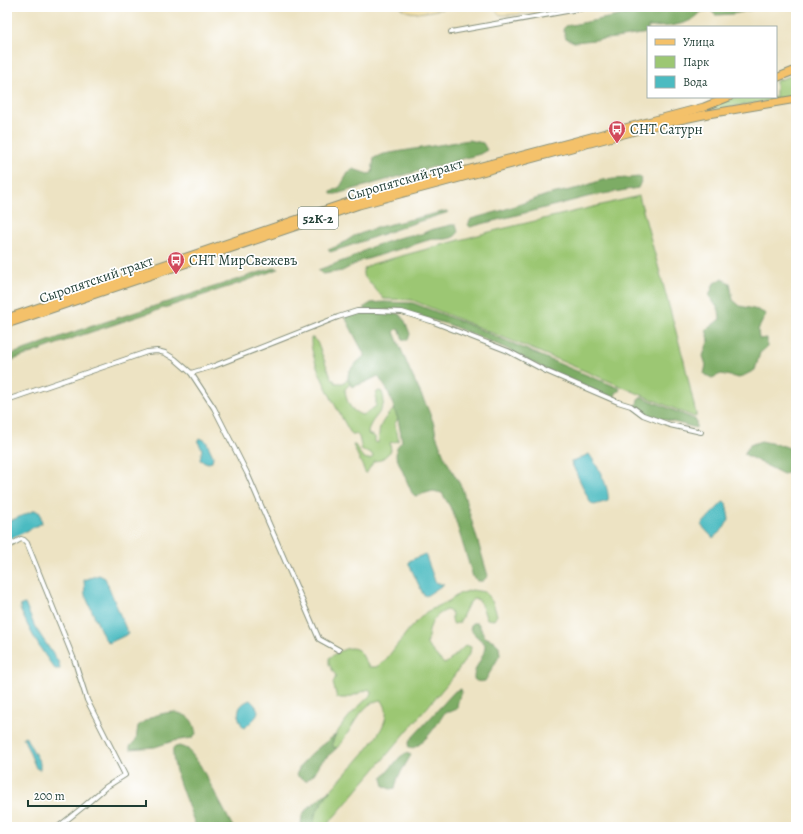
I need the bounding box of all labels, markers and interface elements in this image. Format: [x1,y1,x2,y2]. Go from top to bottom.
legend [647,26,777,98]
text: Улица [683,34,715,50]
text: Парк [683,54,709,70]
text: Вода [683,74,708,90]
bus stop icon: СНТ Сатурн [607,119,627,144]
place label: СНТ Сатурн [630,120,703,139]
street label: Сыропятский тракт [345,154,465,205]
road number: 52К-2 [298,207,338,229]
bus stop icon: СНТ МирСвежевъ [166,250,186,275]
street label: Сыропятский тракт [37,251,156,308]
place label: СНТ МирСвежевъ [189,251,297,270]
scale bar [28,782,146,808]
text: 200 m [34,788,65,804]

